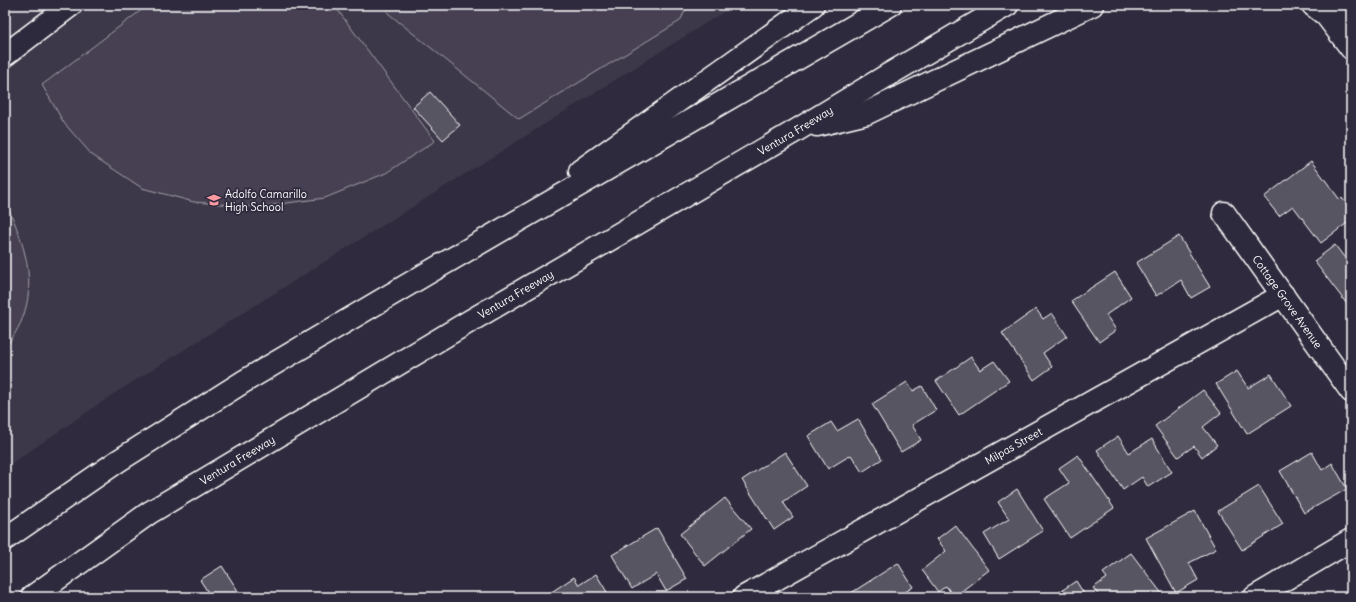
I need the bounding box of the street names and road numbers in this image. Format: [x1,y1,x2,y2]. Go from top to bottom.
street label: Ventura Freeway [755,103,836,158]
street label: Cottage Grove Avenue [1249,252,1325,351]
street label: Ventura Freeway [475,267,556,322]
street label: Milpas Street [982,424,1045,468]
street label: Ventura Freeway [197,432,277,488]

